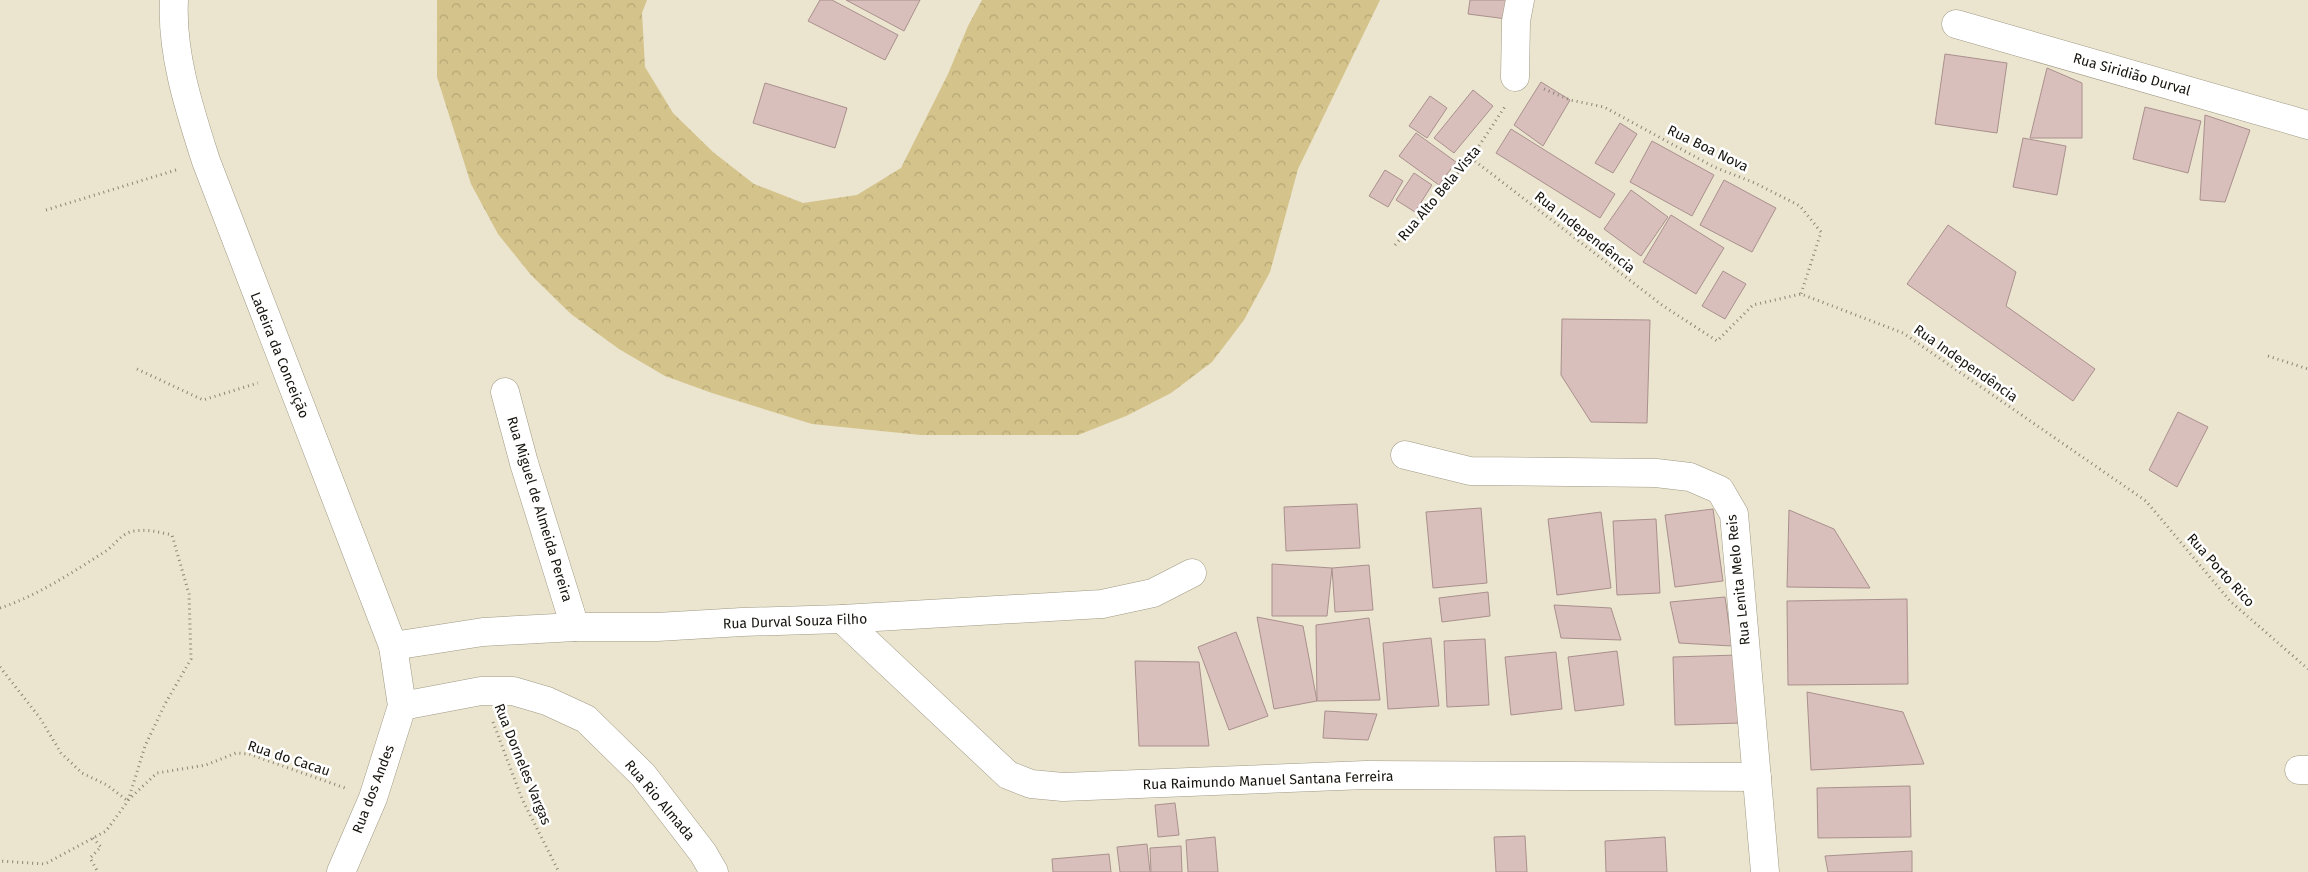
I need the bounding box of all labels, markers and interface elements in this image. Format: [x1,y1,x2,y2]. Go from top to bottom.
street label: Rua Siridião Durval [2071,50,2193,99]
street label: Rua Boa Nova [1665,122,1751,175]
street label: Rua Alto Bela Vista [1395,142,1484,244]
street label: Rua Independência [1531,188,1638,277]
street label: Ladeira da Conceição [246,290,313,421]
street label: Rua Independência [1910,321,2021,406]
street label: Rua Miguel de Almeida Pereira [503,414,576,604]
street label: Rua Lenita Melo Reis [1723,513,1754,646]
street label: Rua Porto Rico [2183,530,2258,611]
street label: Rua Durval Souza Filho [723,610,868,633]
street label: Rua Dorneles Vargas [490,701,555,828]
street label: Rua do Cacau [245,737,332,780]
street label: Rua dos Andes [349,742,398,836]
street label: Rua Rio Almada [621,757,698,844]
street label: Rua Raimundo Manuel Santana Ferreira [1142,768,1394,793]

